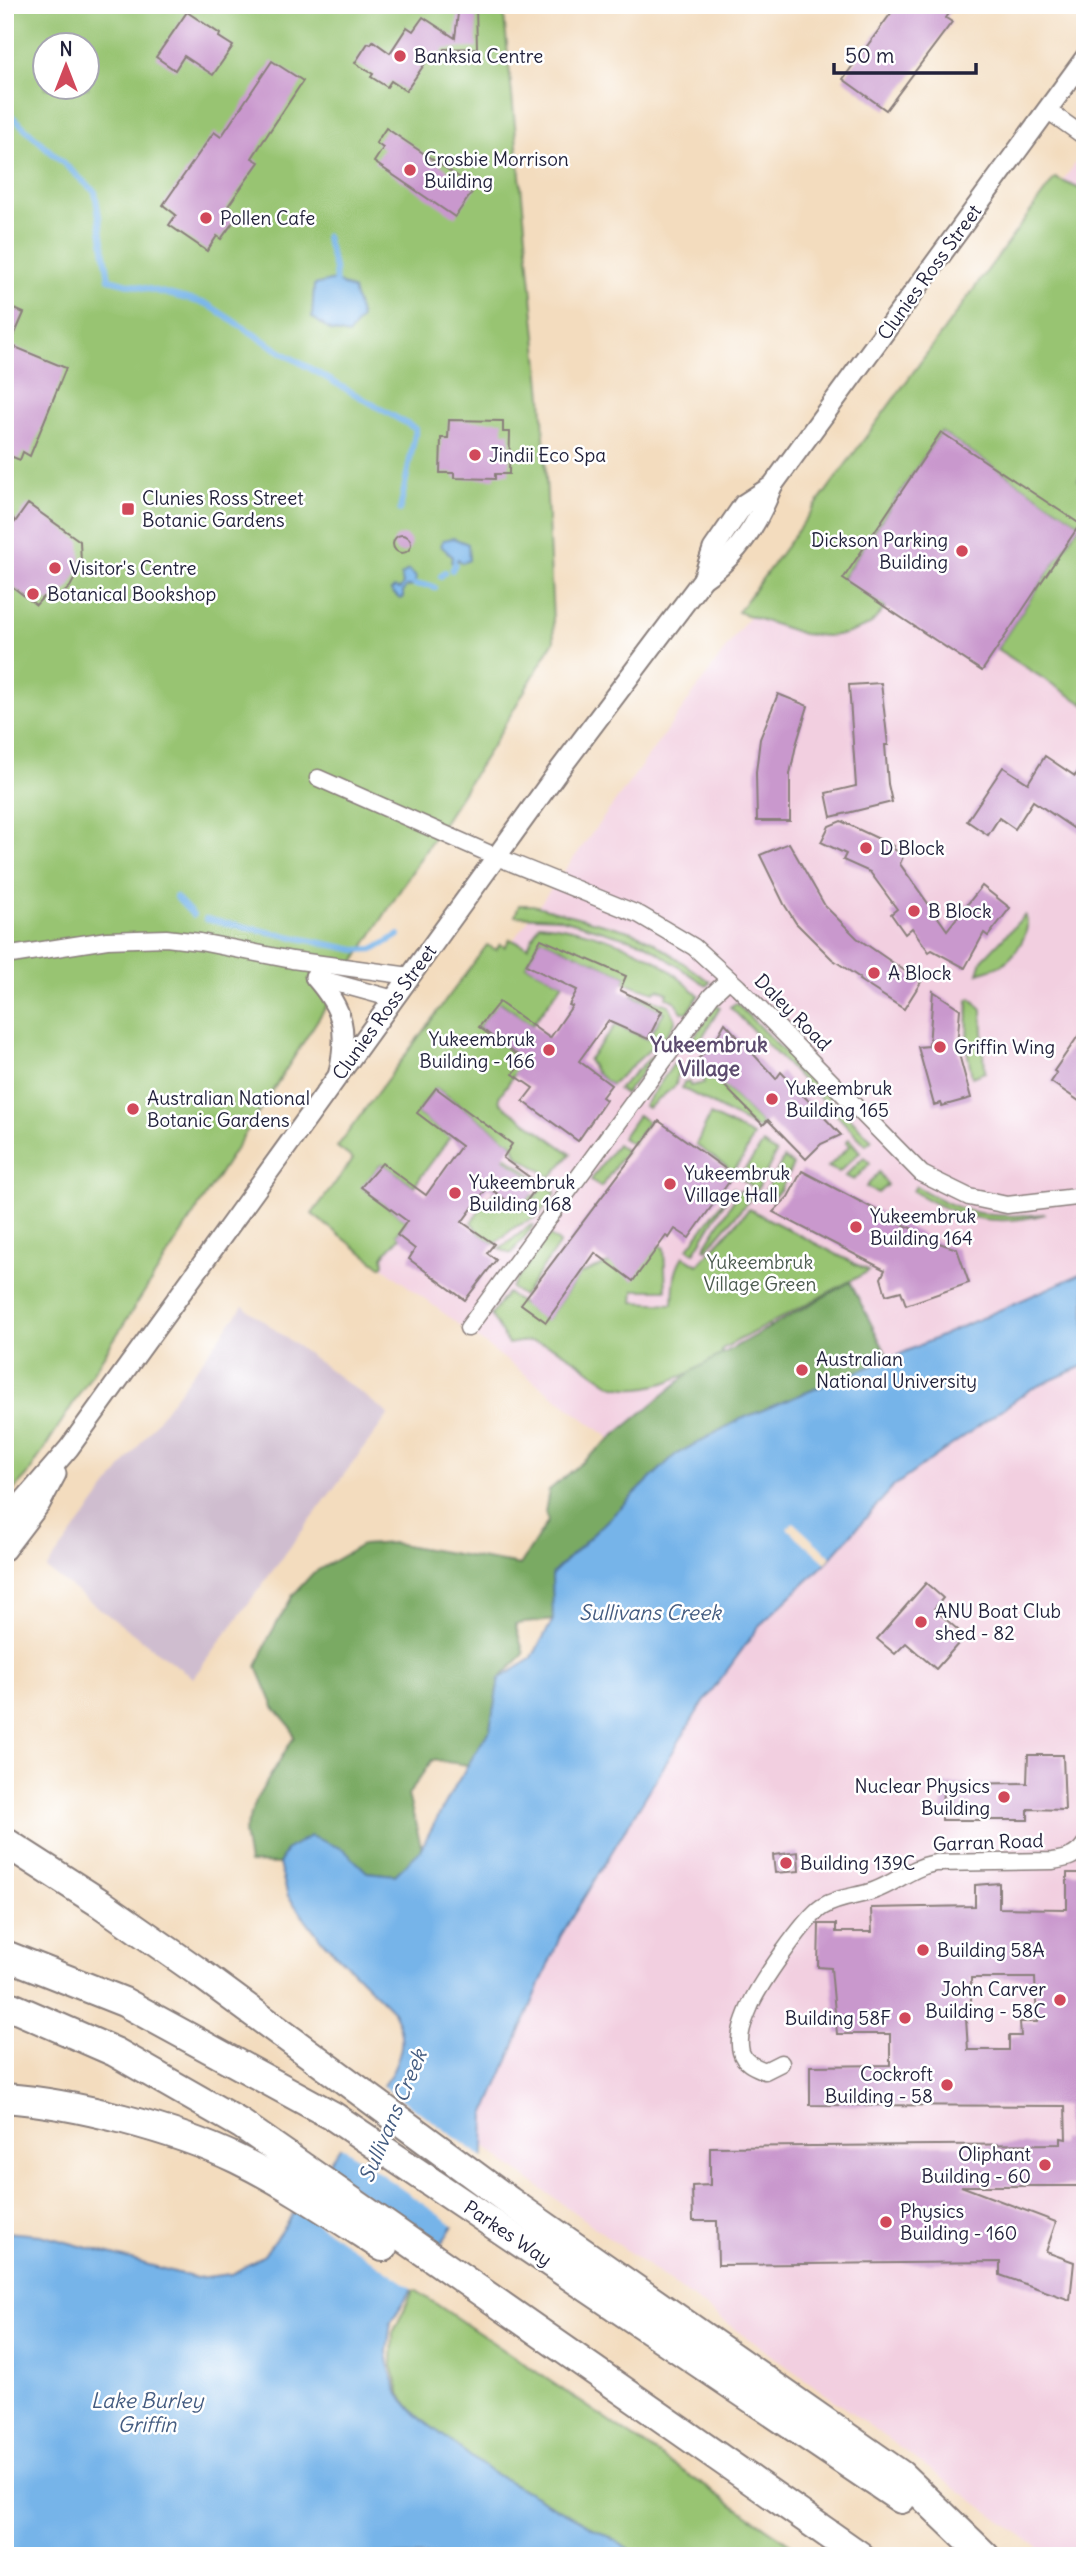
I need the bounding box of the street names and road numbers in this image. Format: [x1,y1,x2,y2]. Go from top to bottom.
street label: Clunies Ross Street [872,200,986,344]
street label: Clunies Ross Street [327,940,441,1084]
street label: Daley Road [750,969,836,1055]
street label: Garran Road [932,1828,1044,1856]
street label: Parkes Way [460,2195,556,2271]

